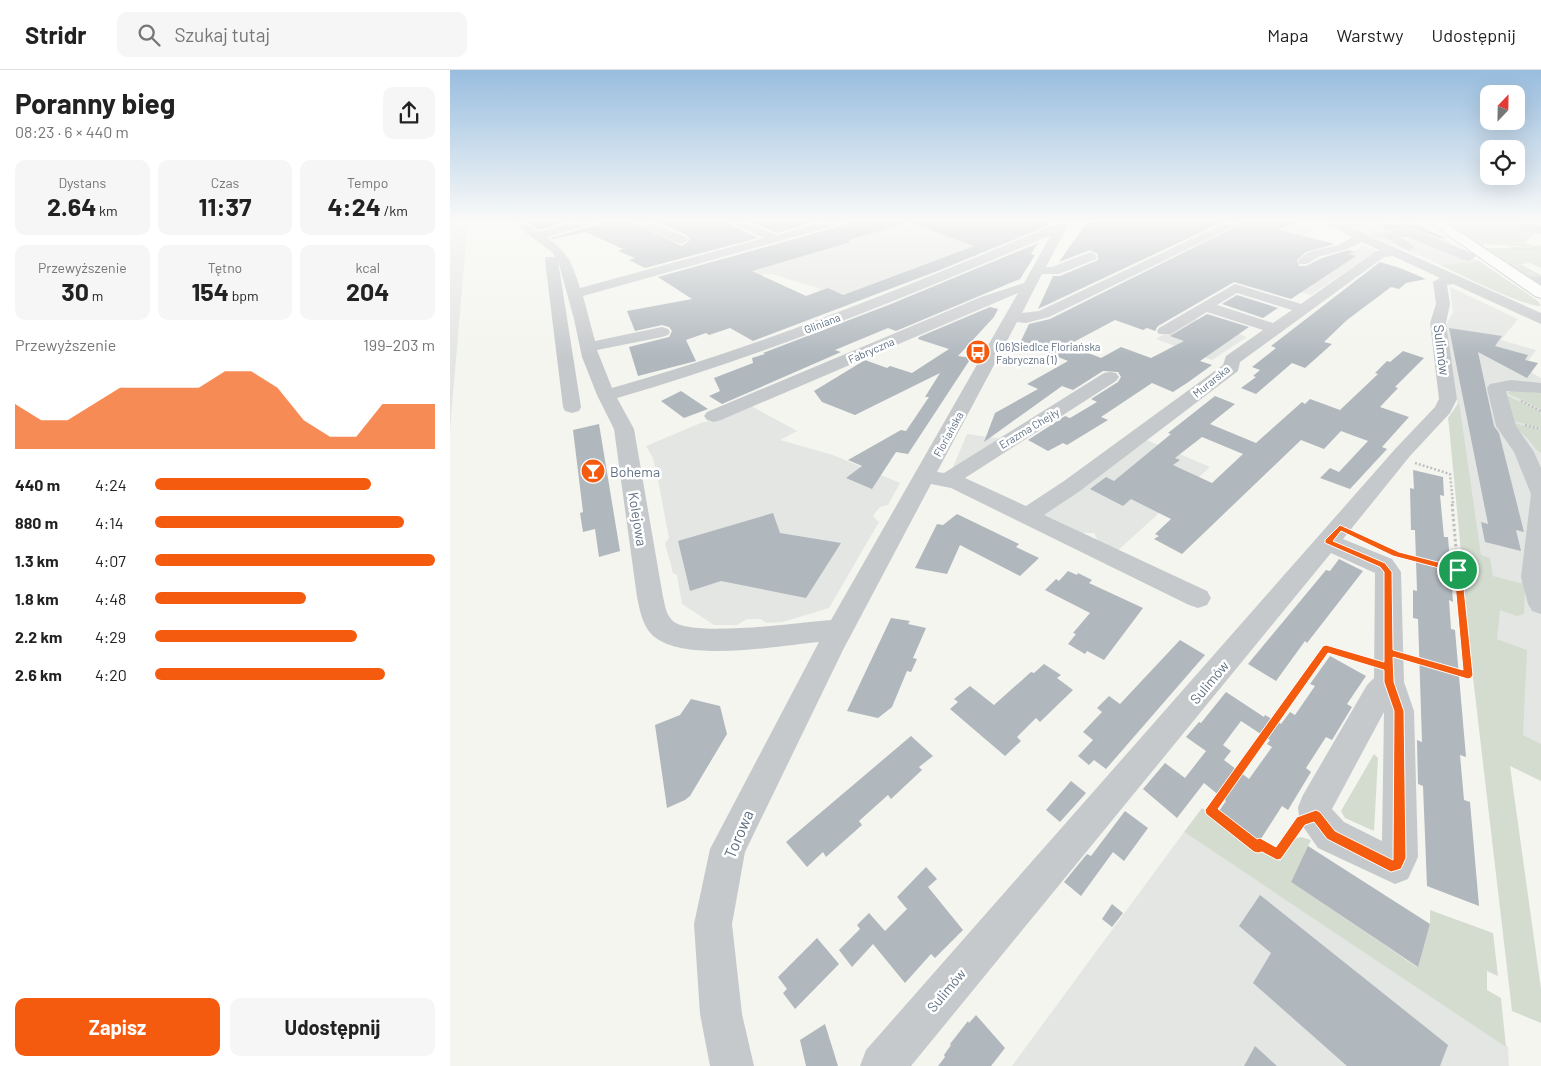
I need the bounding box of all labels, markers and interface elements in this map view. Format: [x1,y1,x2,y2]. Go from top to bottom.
search box [117,12,467,57]
text: Stridr [25,20,87,49]
icon: search [135,21,163,49]
text: Szukaj tutaj [175,23,270,46]
text: Mapa [1267,24,1308,46]
text: Warstwy [1336,24,1404,46]
text: Udostępnij [1432,24,1516,46]
north arrow [1480,85,1525,130]
map controls [1480,85,1525,185]
text: Poranny bieg [15,86,175,120]
button: share [383,87,435,139]
text: 08:23 · 6 × 440 m [15,122,129,141]
button: locate [1480,140,1525,185]
text: Dystans [58,174,106,191]
text: Czas [211,174,239,191]
text: Tempo [347,174,388,191]
text: 2.64 [47,191,96,221]
text: 11:37 [199,191,251,221]
text: 4:24 [327,191,381,221]
text: km [96,202,118,219]
text: /km [381,202,408,219]
text: Przewyższenie [38,259,127,276]
text: Tętno [208,259,242,276]
text: kcal [355,259,380,276]
text: 30 [61,276,89,306]
text: 154 [191,276,229,306]
text: 204 [346,276,389,306]
text: m [89,287,103,304]
text: bpm [229,287,259,304]
street label: Gliniana [802,310,842,336]
street label: Sulimów [1430,324,1454,376]
street label: Fabryczna [846,334,896,366]
text: Przewyższenie [15,335,116,354]
text: 199–203 m [363,335,435,354]
bus stop icon: (06)Siedlce Floriańska Fabryczna (1) [965,339,991,365]
place label: (06)Siedlce Floriańska Fabryczna (1) [995,340,1100,366]
street label: Murarska [1190,362,1232,400]
street label: Erazma Chejły [997,405,1061,451]
street label: Floriańska [930,409,966,459]
bar icon: Bohema [580,458,606,484]
place label: Bohema [610,463,660,480]
text: 440 m [15,475,60,494]
text: 4:24 [95,475,127,494]
street label: Kolejowa [625,491,651,547]
text: 880 m [15,513,58,532]
text: 4:14 [95,513,124,532]
pin [1437,549,1479,591]
text: 1.3 km [15,551,59,570]
text: 4:07 [95,551,126,570]
icon: arrive [1444,556,1472,584]
text: 1.8 km [15,589,59,608]
text: 4:48 [95,589,126,608]
text: 2.2 km [15,627,62,646]
text: 4:29 [95,627,126,646]
street label: Sulimów [1186,657,1232,707]
text: 2.6 km [15,665,62,684]
text: 4:20 [95,665,127,684]
street label: Torowa [719,807,757,861]
street label: Sulimów [923,965,969,1015]
button: Zapisz [15,998,220,1056]
button: Udostępnij [230,998,435,1056]

